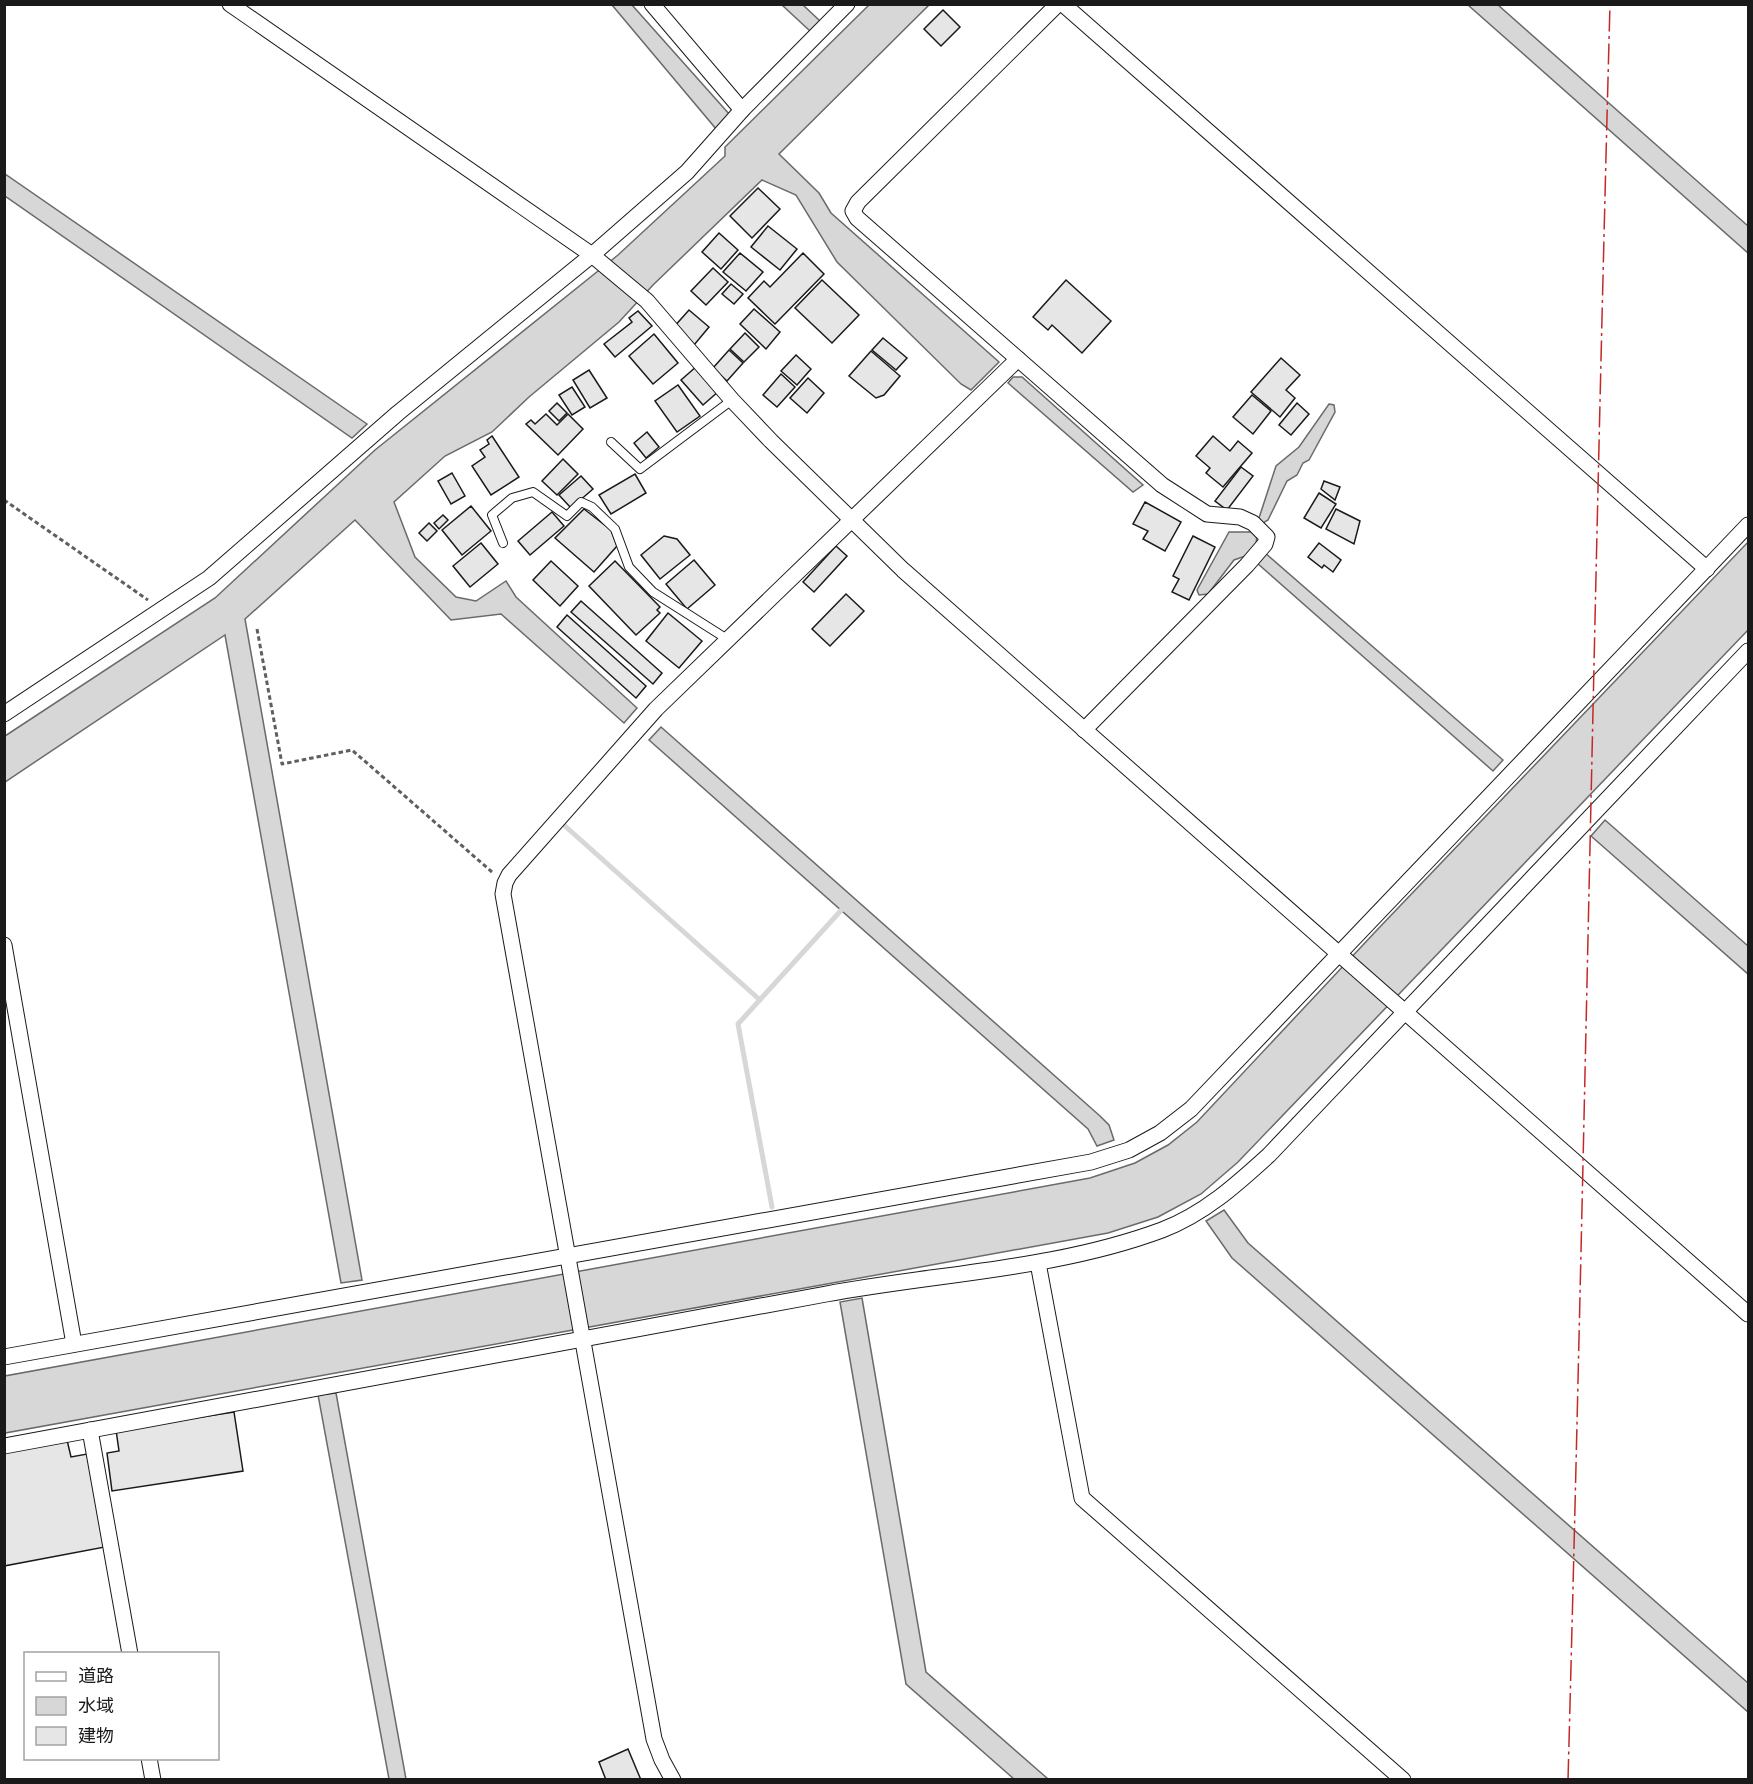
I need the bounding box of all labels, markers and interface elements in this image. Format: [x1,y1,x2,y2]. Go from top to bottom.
legend [24,1652,219,1760]
text: 道路 [78,1664,114,1688]
text: 水域 [78,1694,114,1718]
text: 建物 [78,1724,114,1748]

